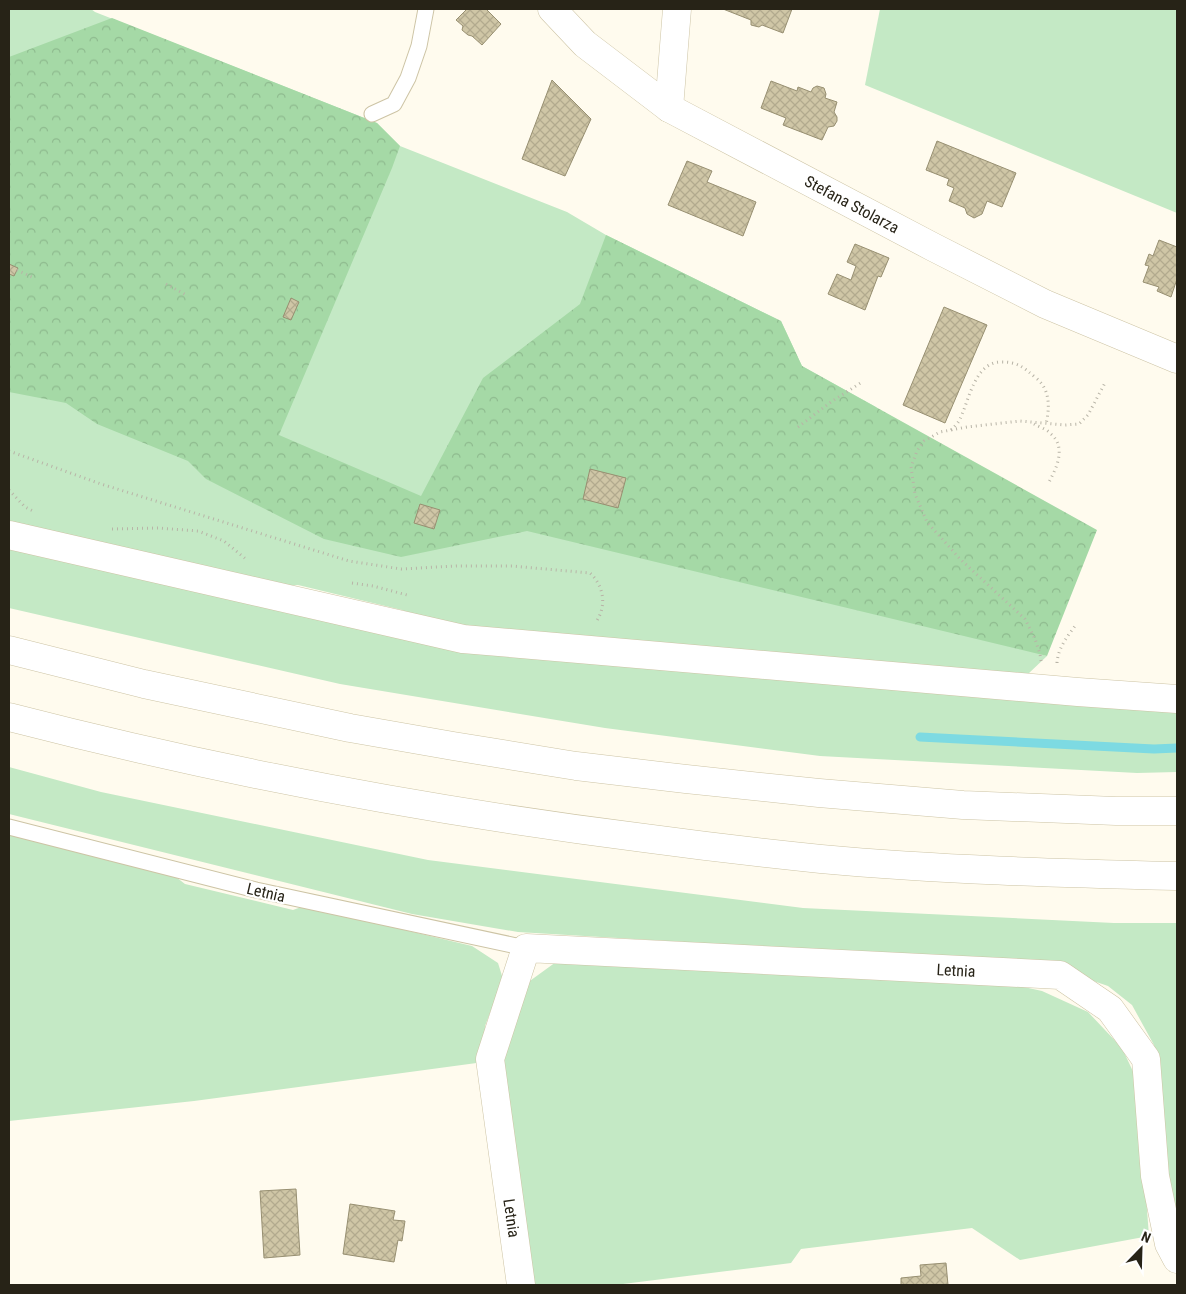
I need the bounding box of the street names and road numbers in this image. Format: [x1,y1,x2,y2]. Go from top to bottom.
street label: Stefana Stolarza [801,172,902,237]
street label: Letnia [245,879,287,906]
street label: Letnia [936,960,976,981]
street label: Letnia [499,1197,524,1239]

